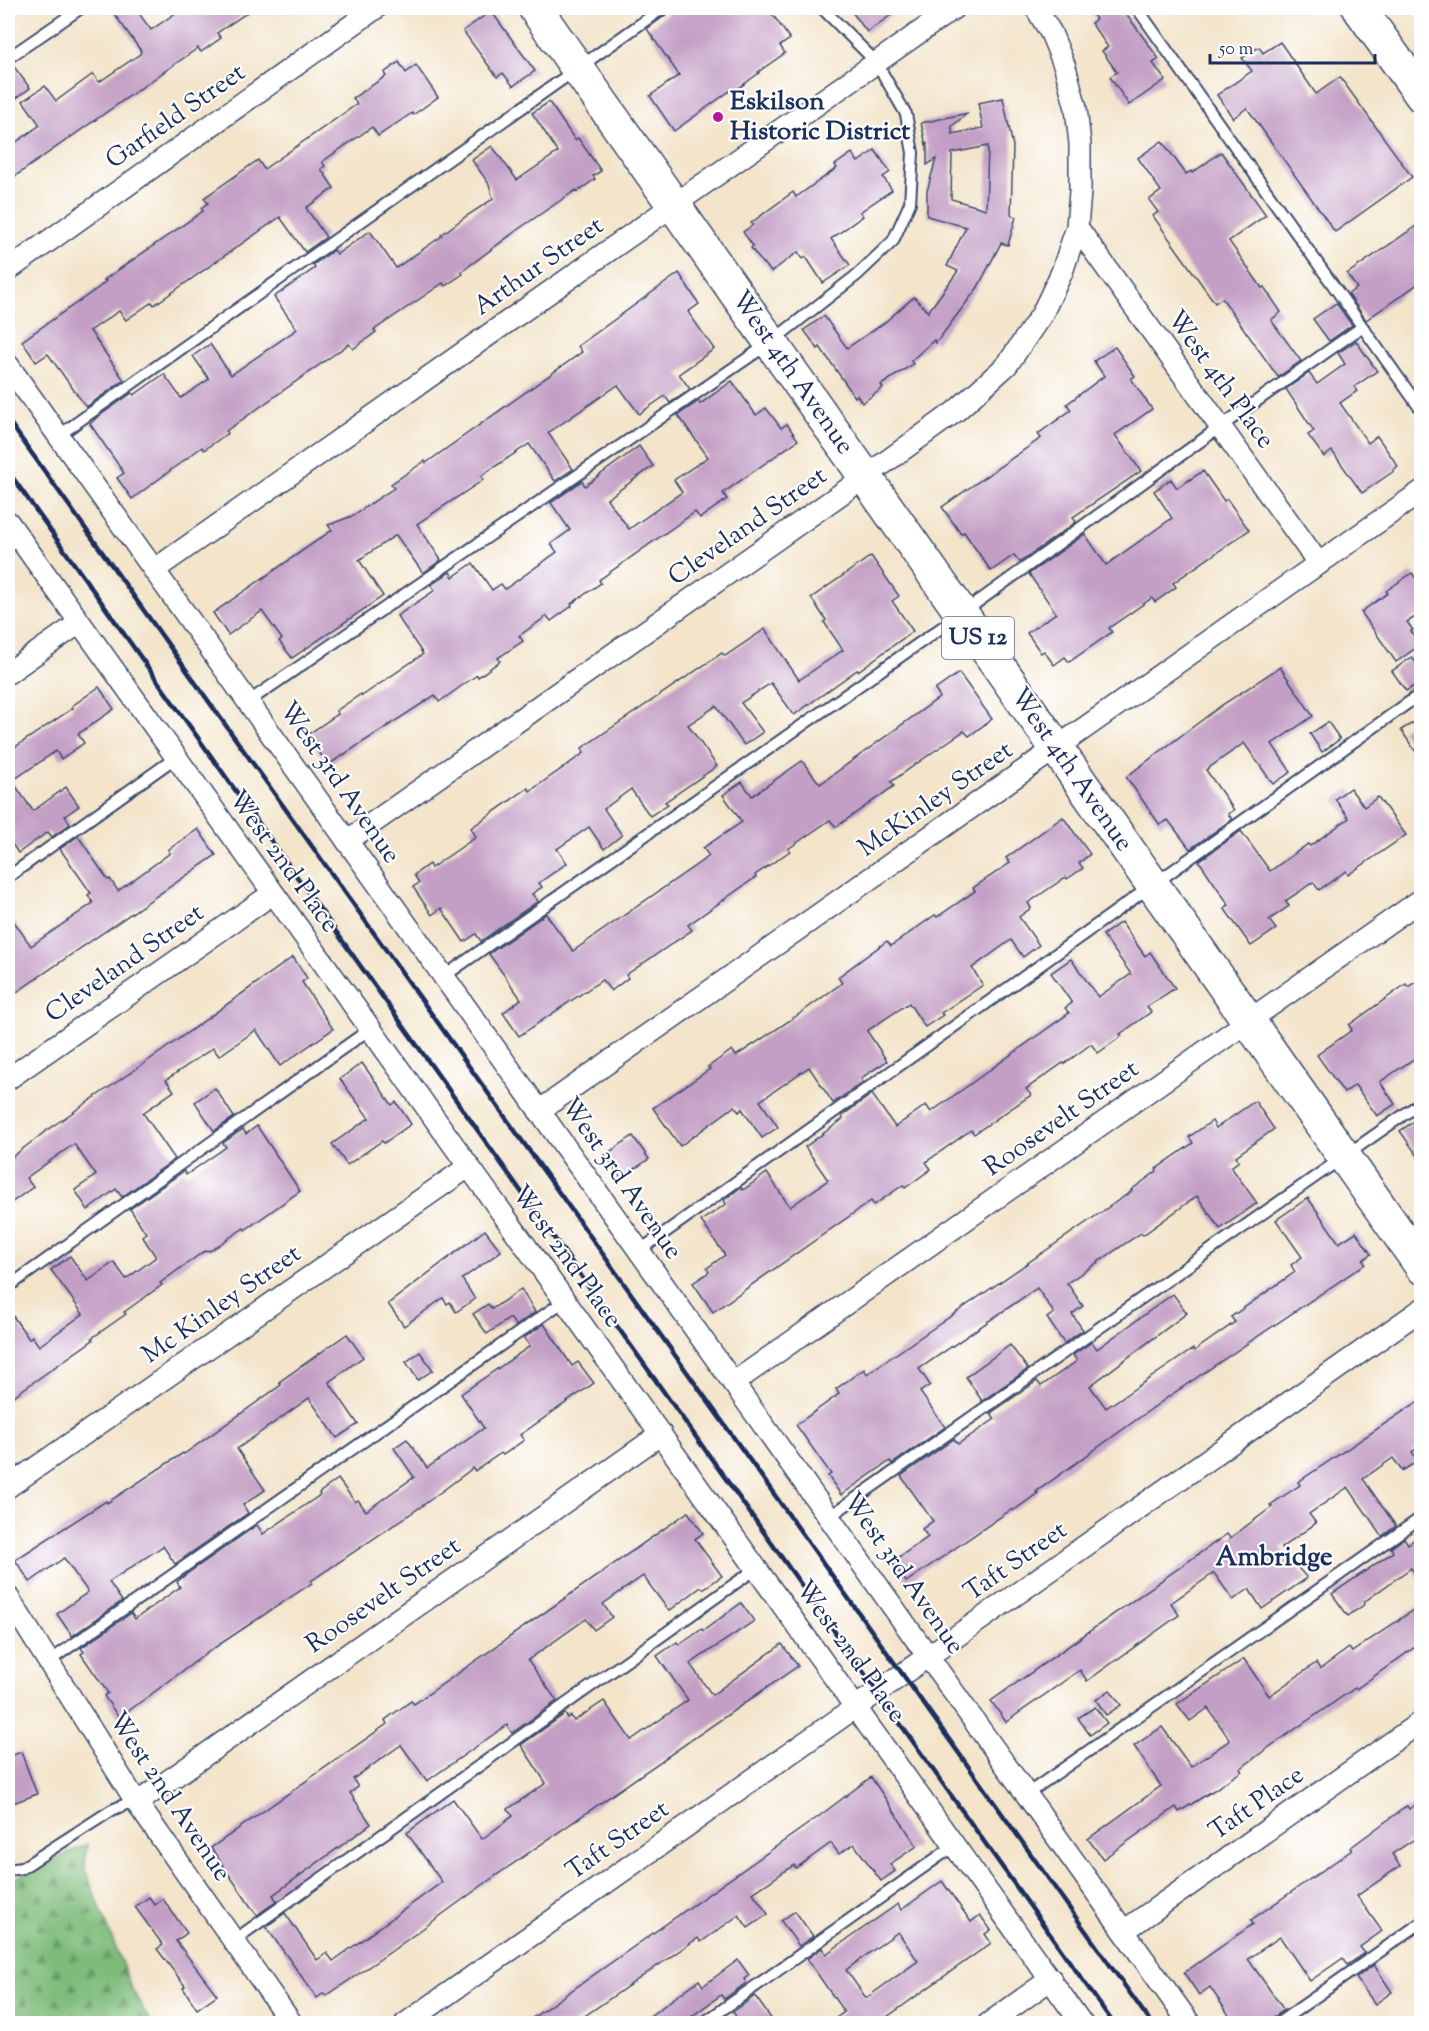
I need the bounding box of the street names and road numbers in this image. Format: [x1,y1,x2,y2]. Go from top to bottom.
street label: Garfield Street [99,55,253,179]
street label: Arthur Street [466,208,612,326]
street label: West 4th Avenue [722,284,862,462]
street label: West 4th Place [1157,303,1283,457]
street label: Cleveland Street [661,458,835,596]
road number: US 12 [942,617,1014,659]
street label: West 4th Avenue [1001,681,1141,859]
street label: West 3rd Avenue [269,694,409,872]
street label: McKinley Street [851,733,1021,867]
street label: West 2nd Place [219,783,347,941]
street label: Cleveland Street [38,895,212,1033]
street label: Roosevelt Street [977,1052,1147,1186]
street label: West 3rd Avenue [551,1090,691,1268]
street label: West 2nd Place [502,1178,630,1336]
street label: Mc Kinley Street [135,1236,309,1374]
street label: West 3rd Avenue [833,1485,973,1663]
street label: Taft Street [957,1513,1075,1611]
street label: Roosevelt Street [299,1529,469,1663]
street label: West 2nd Place [786,1573,914,1731]
street label: West 2nd Avenue [98,1705,240,1889]
street label: Taft Place [1202,1758,1312,1850]
street label: Taft Street [559,1792,677,1890]

